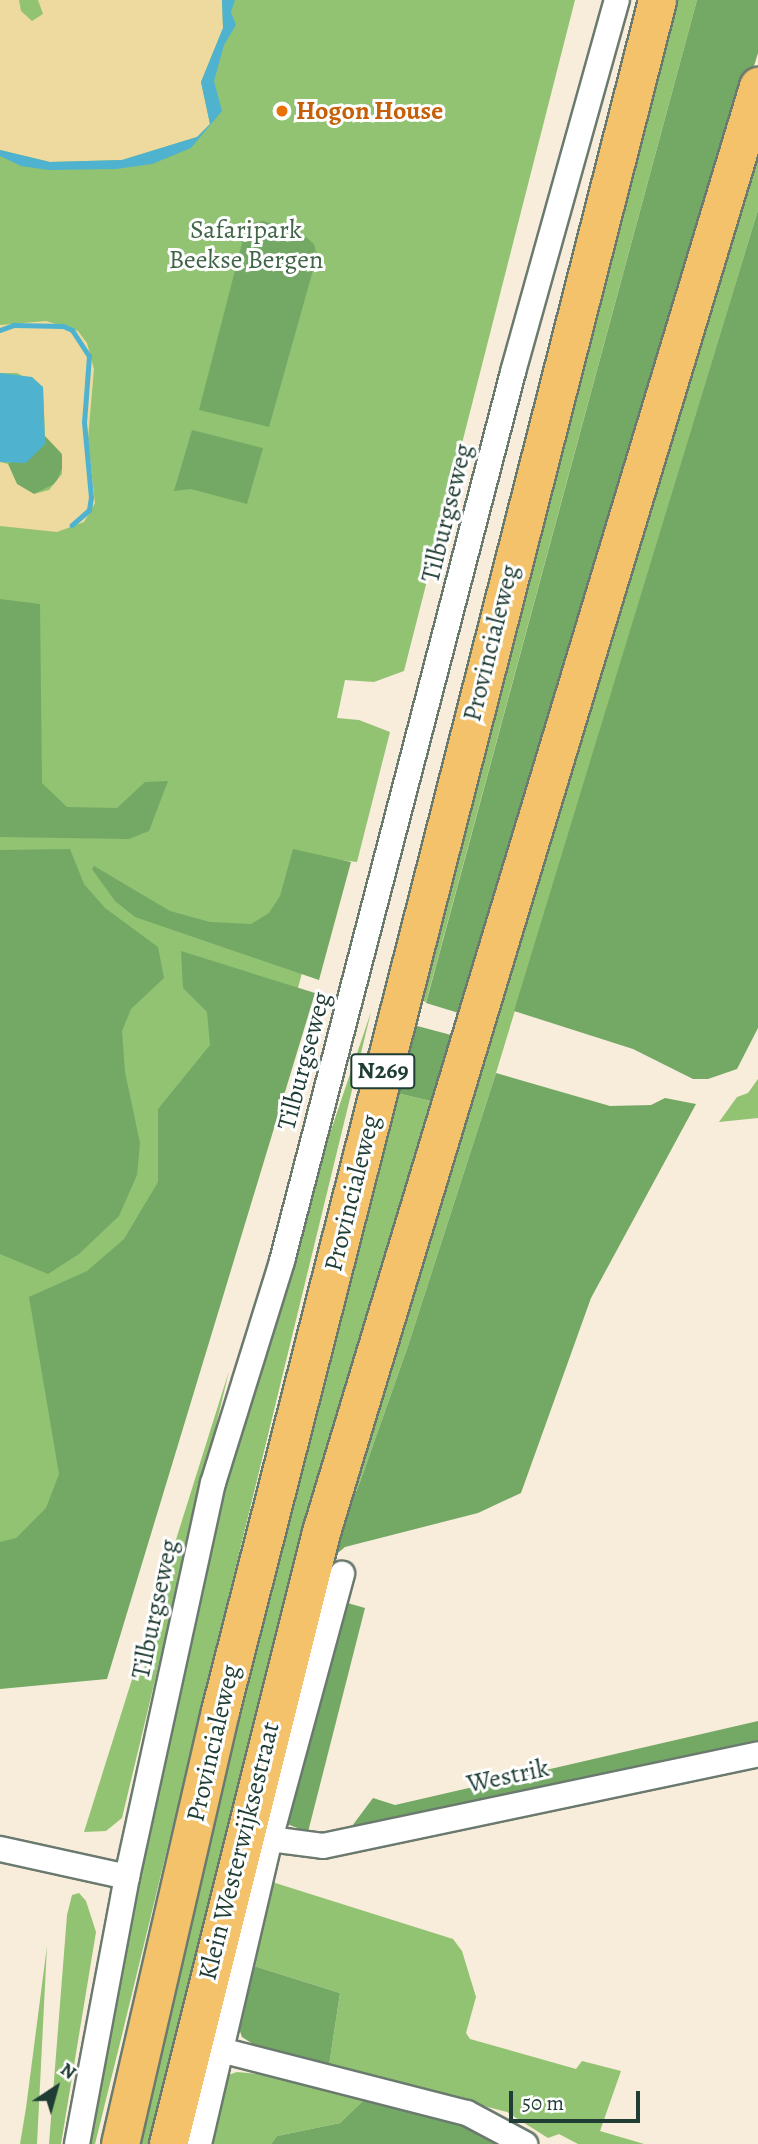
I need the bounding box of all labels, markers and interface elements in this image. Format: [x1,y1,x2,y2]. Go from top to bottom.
place label: Hogon House [296,95,443,127]
marker: Hogon House [274,103,290,119]
park label: Safaripark Beekse Bergen [169,214,323,276]
street label: Tilburgseweg [415,440,479,586]
street label: Provincialeweg [456,561,526,725]
street label: Tilburgseweg [271,988,337,1134]
road number: N269 [350,1050,416,1092]
street label: Provincialeweg [317,1111,387,1275]
street label: Tilburgseweg [125,1536,185,1682]
street label: Provincialeweg [180,1661,246,1825]
street label: Klein Westerwijksestraat [192,1719,286,1983]
street label: Westrik [464,1752,552,1800]
north arrow [21,2053,91,2123]
text: N [55,2056,82,2086]
scale bar [513,2078,644,2122]
text: 50 m [522,2089,564,2117]

